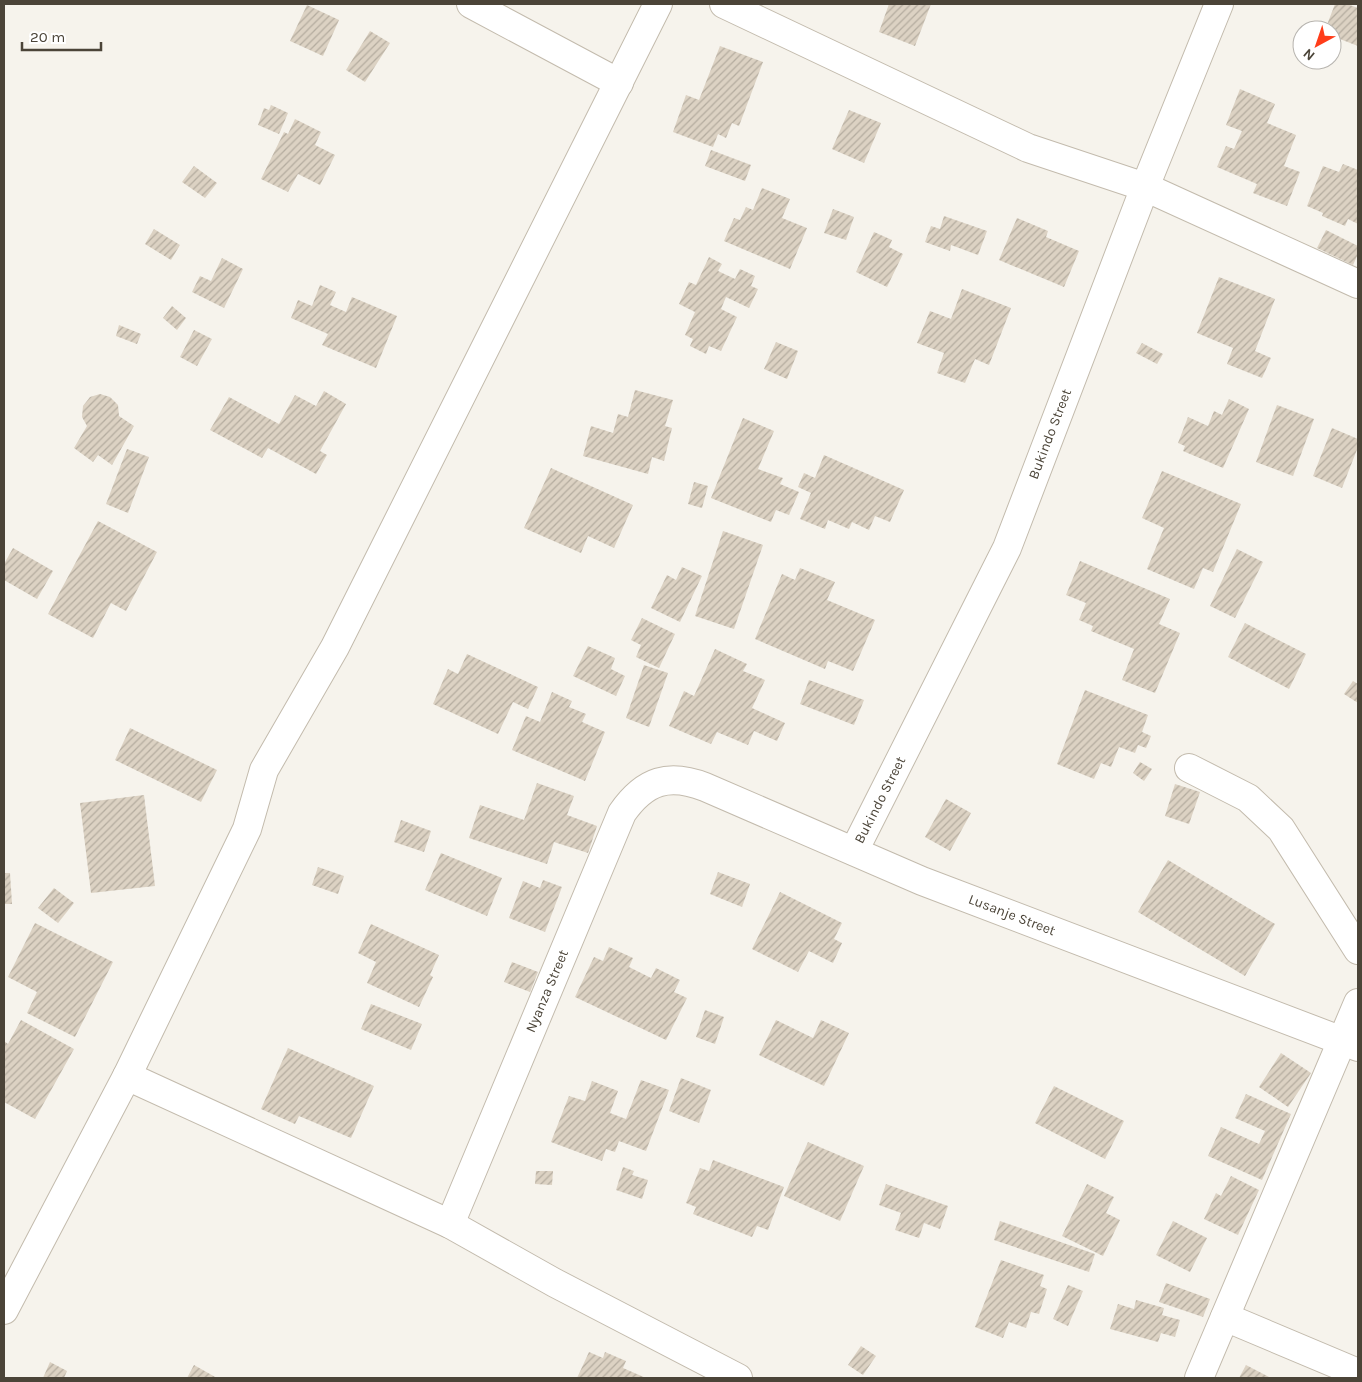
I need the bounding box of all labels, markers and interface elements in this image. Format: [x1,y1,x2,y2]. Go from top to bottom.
scale bar [22,20,101,52]
north arrow [1292,20,1342,70]
text: 20 m [30,28,65,46]
text: N [1300,45,1318,64]
street label: Bukindo Street [1025,386,1075,482]
street label: Bukindo Street [851,754,909,846]
street label: Lusanje Street [966,891,1058,939]
street label: Nyanza Street [522,947,572,1035]

